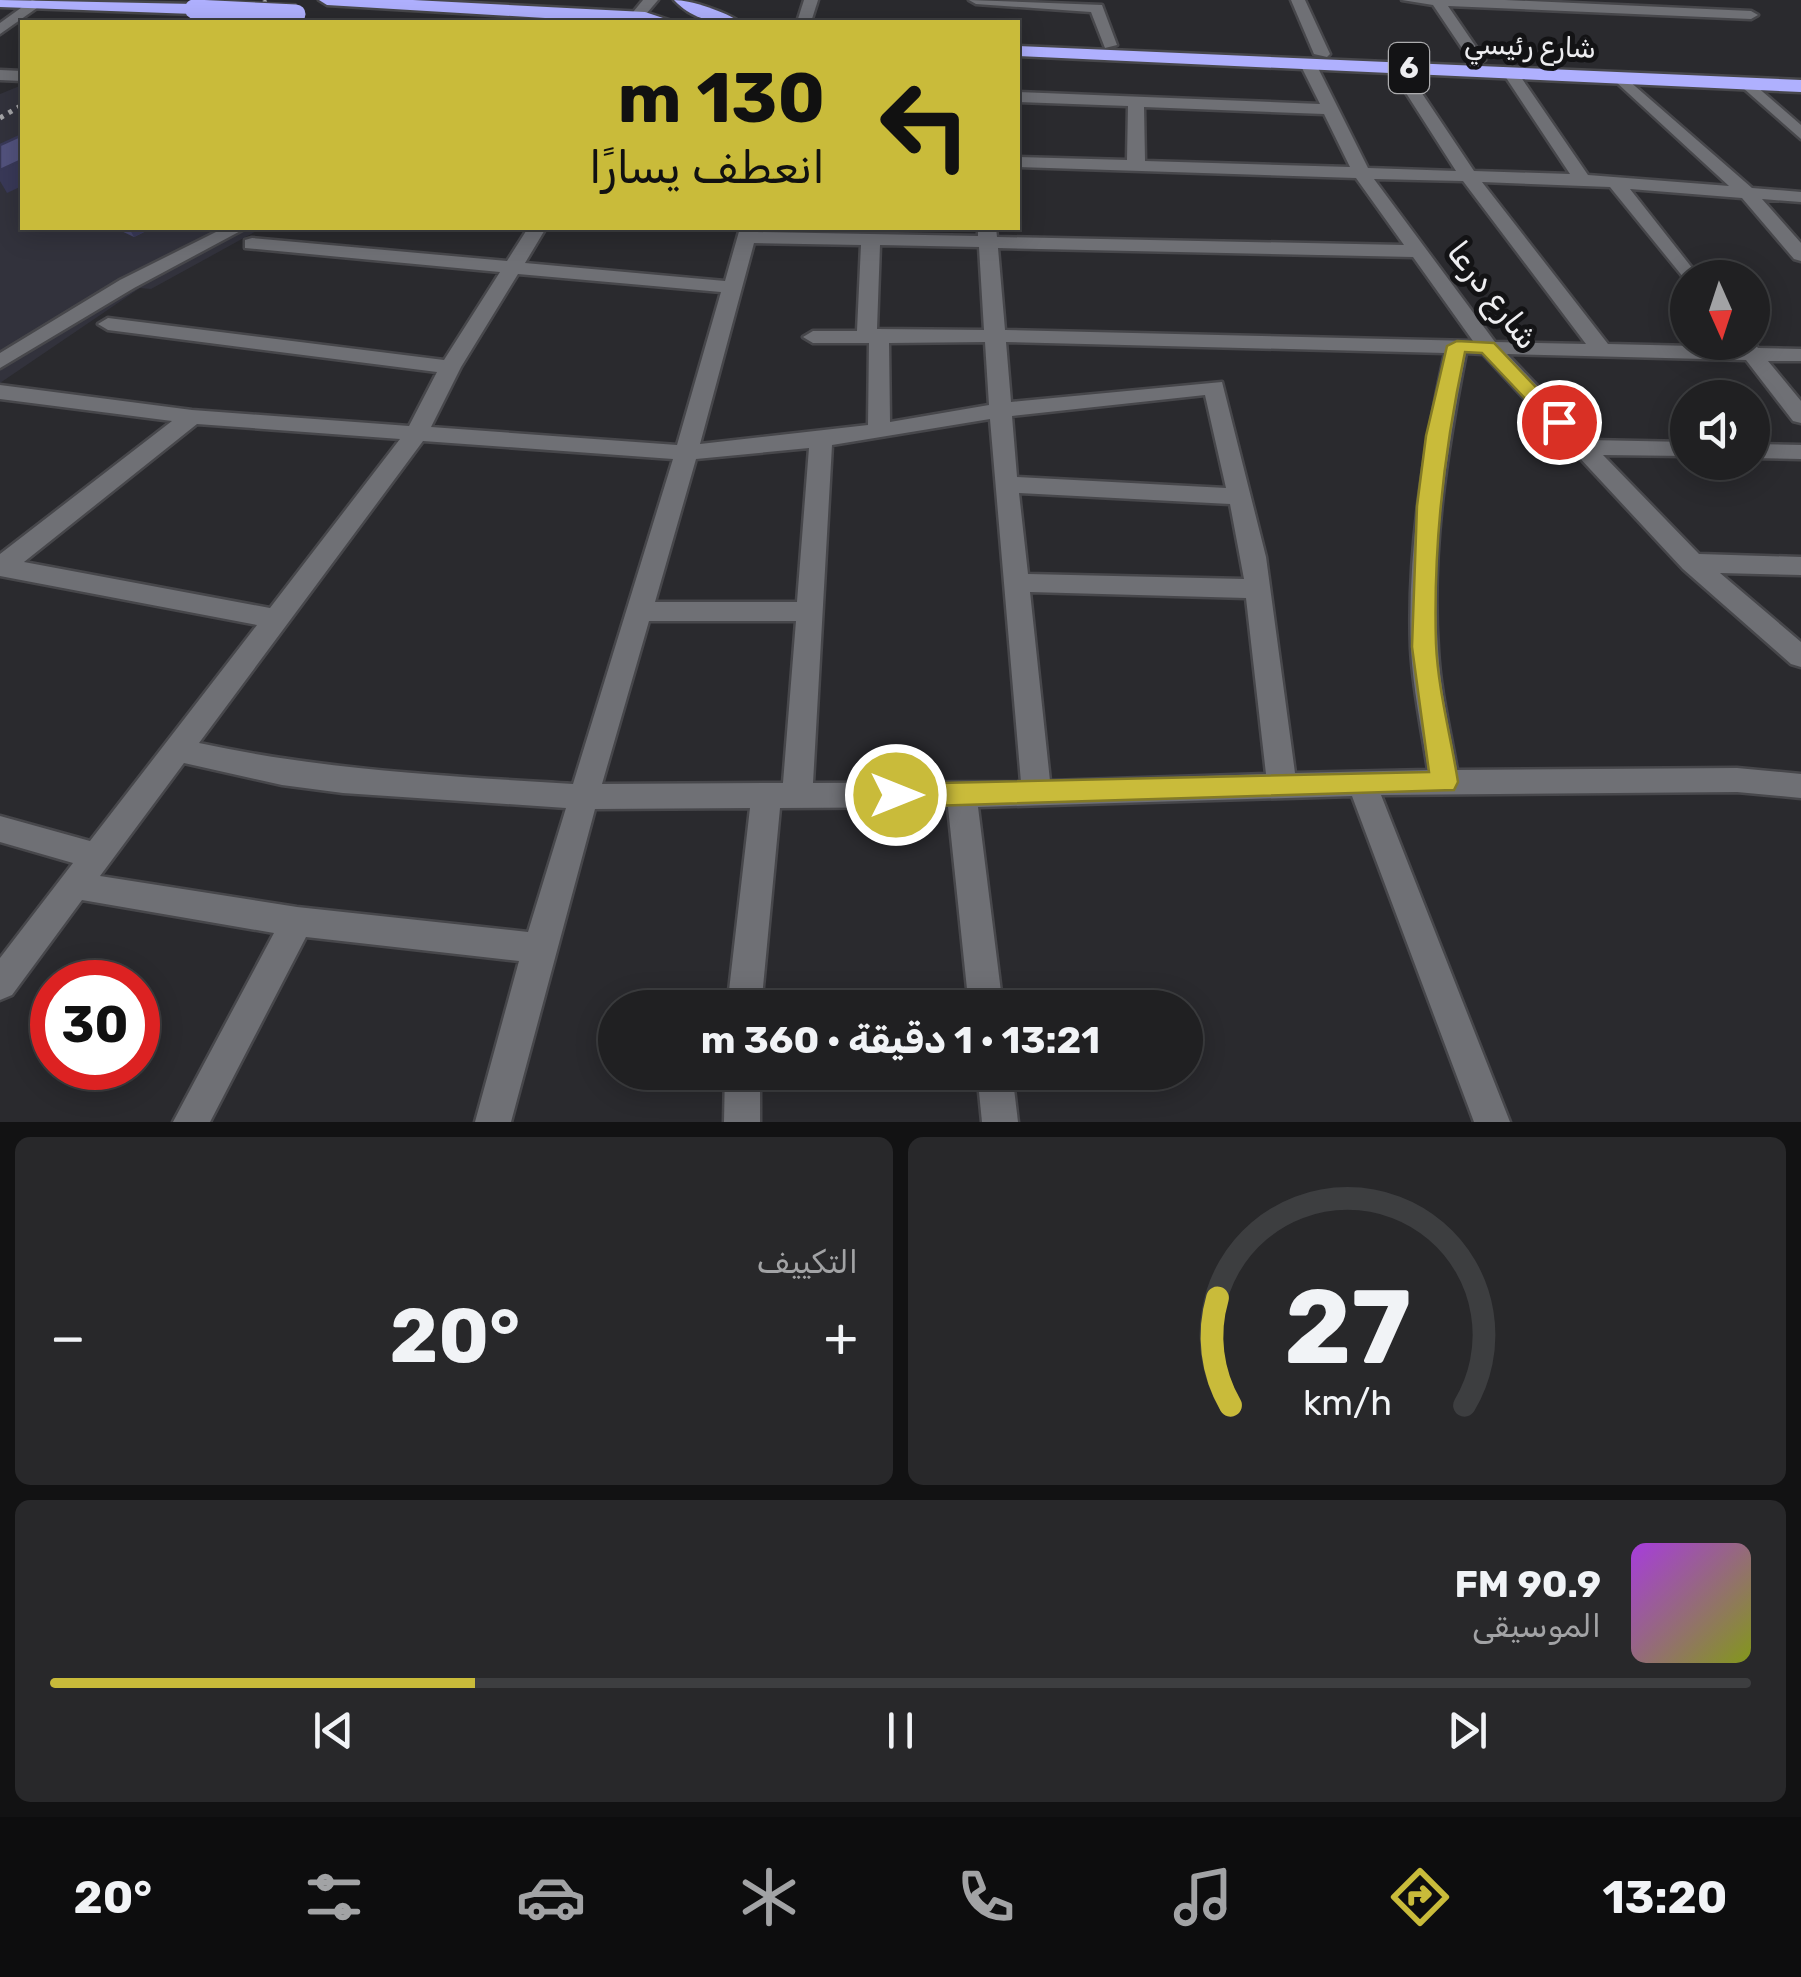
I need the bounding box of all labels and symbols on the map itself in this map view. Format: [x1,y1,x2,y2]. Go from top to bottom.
street label: شارع رئيسي [1463,27,1597,70]
road number: 6 [1389,43,1429,93]
street label: شارع درعا [1437,233,1547,358]
north arrow [1670,260,1770,360]
pin [1517,380,1602,465]
position arrow [844,743,948,847]
speed limit sign: 30 [30,960,160,1090]

